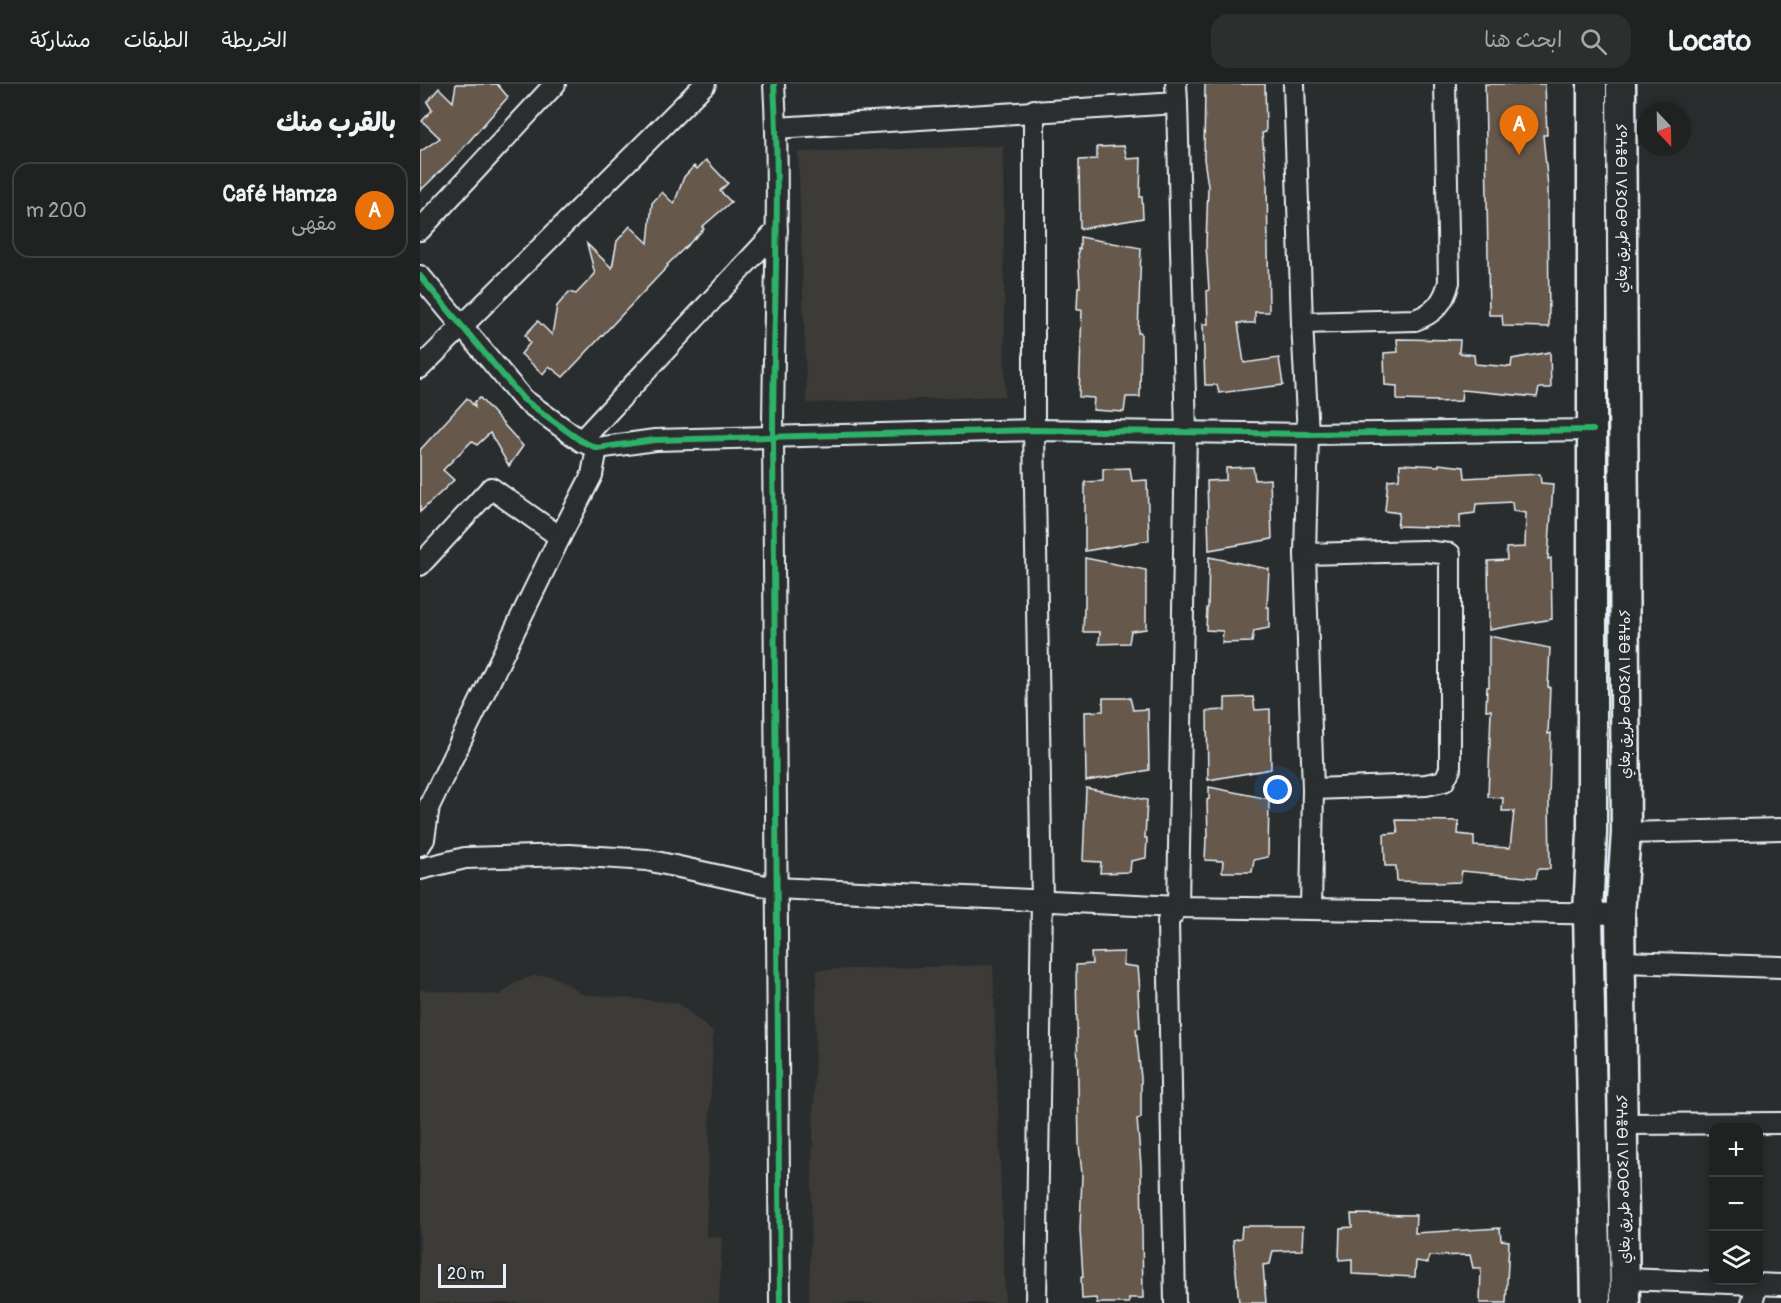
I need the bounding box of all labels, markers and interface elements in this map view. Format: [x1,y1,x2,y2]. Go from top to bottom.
search box [1211,14,1631,68]
text: Locato [1667,24,1751,59]
icon: search [1577,25,1610,58]
text: ابحث هنا [1484,26,1562,54]
text: مشاركة [30,27,91,54]
text: الطبقات [124,27,189,54]
text: الخريطة [222,27,287,54]
north arrow [1637,102,1691,156]
pin: A [1500,106,1538,155]
text: بالقرب منك [276,107,396,139]
street label: طريق بغاي ⴰⴱⵔⵉⴷ ⵏ ⴱⴻⵖⴰⵢ [1613,123,1633,293]
text: Café Hamza [222,180,337,208]
text: 200 m [26,198,87,223]
text: A [368,198,381,223]
text: مقهى [291,211,337,236]
street label: طريق بغاي ⴰⴱⵔⵉⴷ ⵏ ⴱⴻⵖⴰⵢ [1616,609,1636,779]
your location [1263,775,1292,804]
street label: طريق بغاي ⴰⴱⵔⵉⴷ ⵏ ⴱⴻⵖⴰⵢ [1613,1094,1636,1264]
map controls [1709,1123,1763,1285]
button: + [1709,1123,1763,1177]
button: − [1709,1177,1763,1231]
button: layers [1709,1231,1763,1285]
scale bar [438,1261,506,1288]
text: 20 m [447,1264,485,1284]

